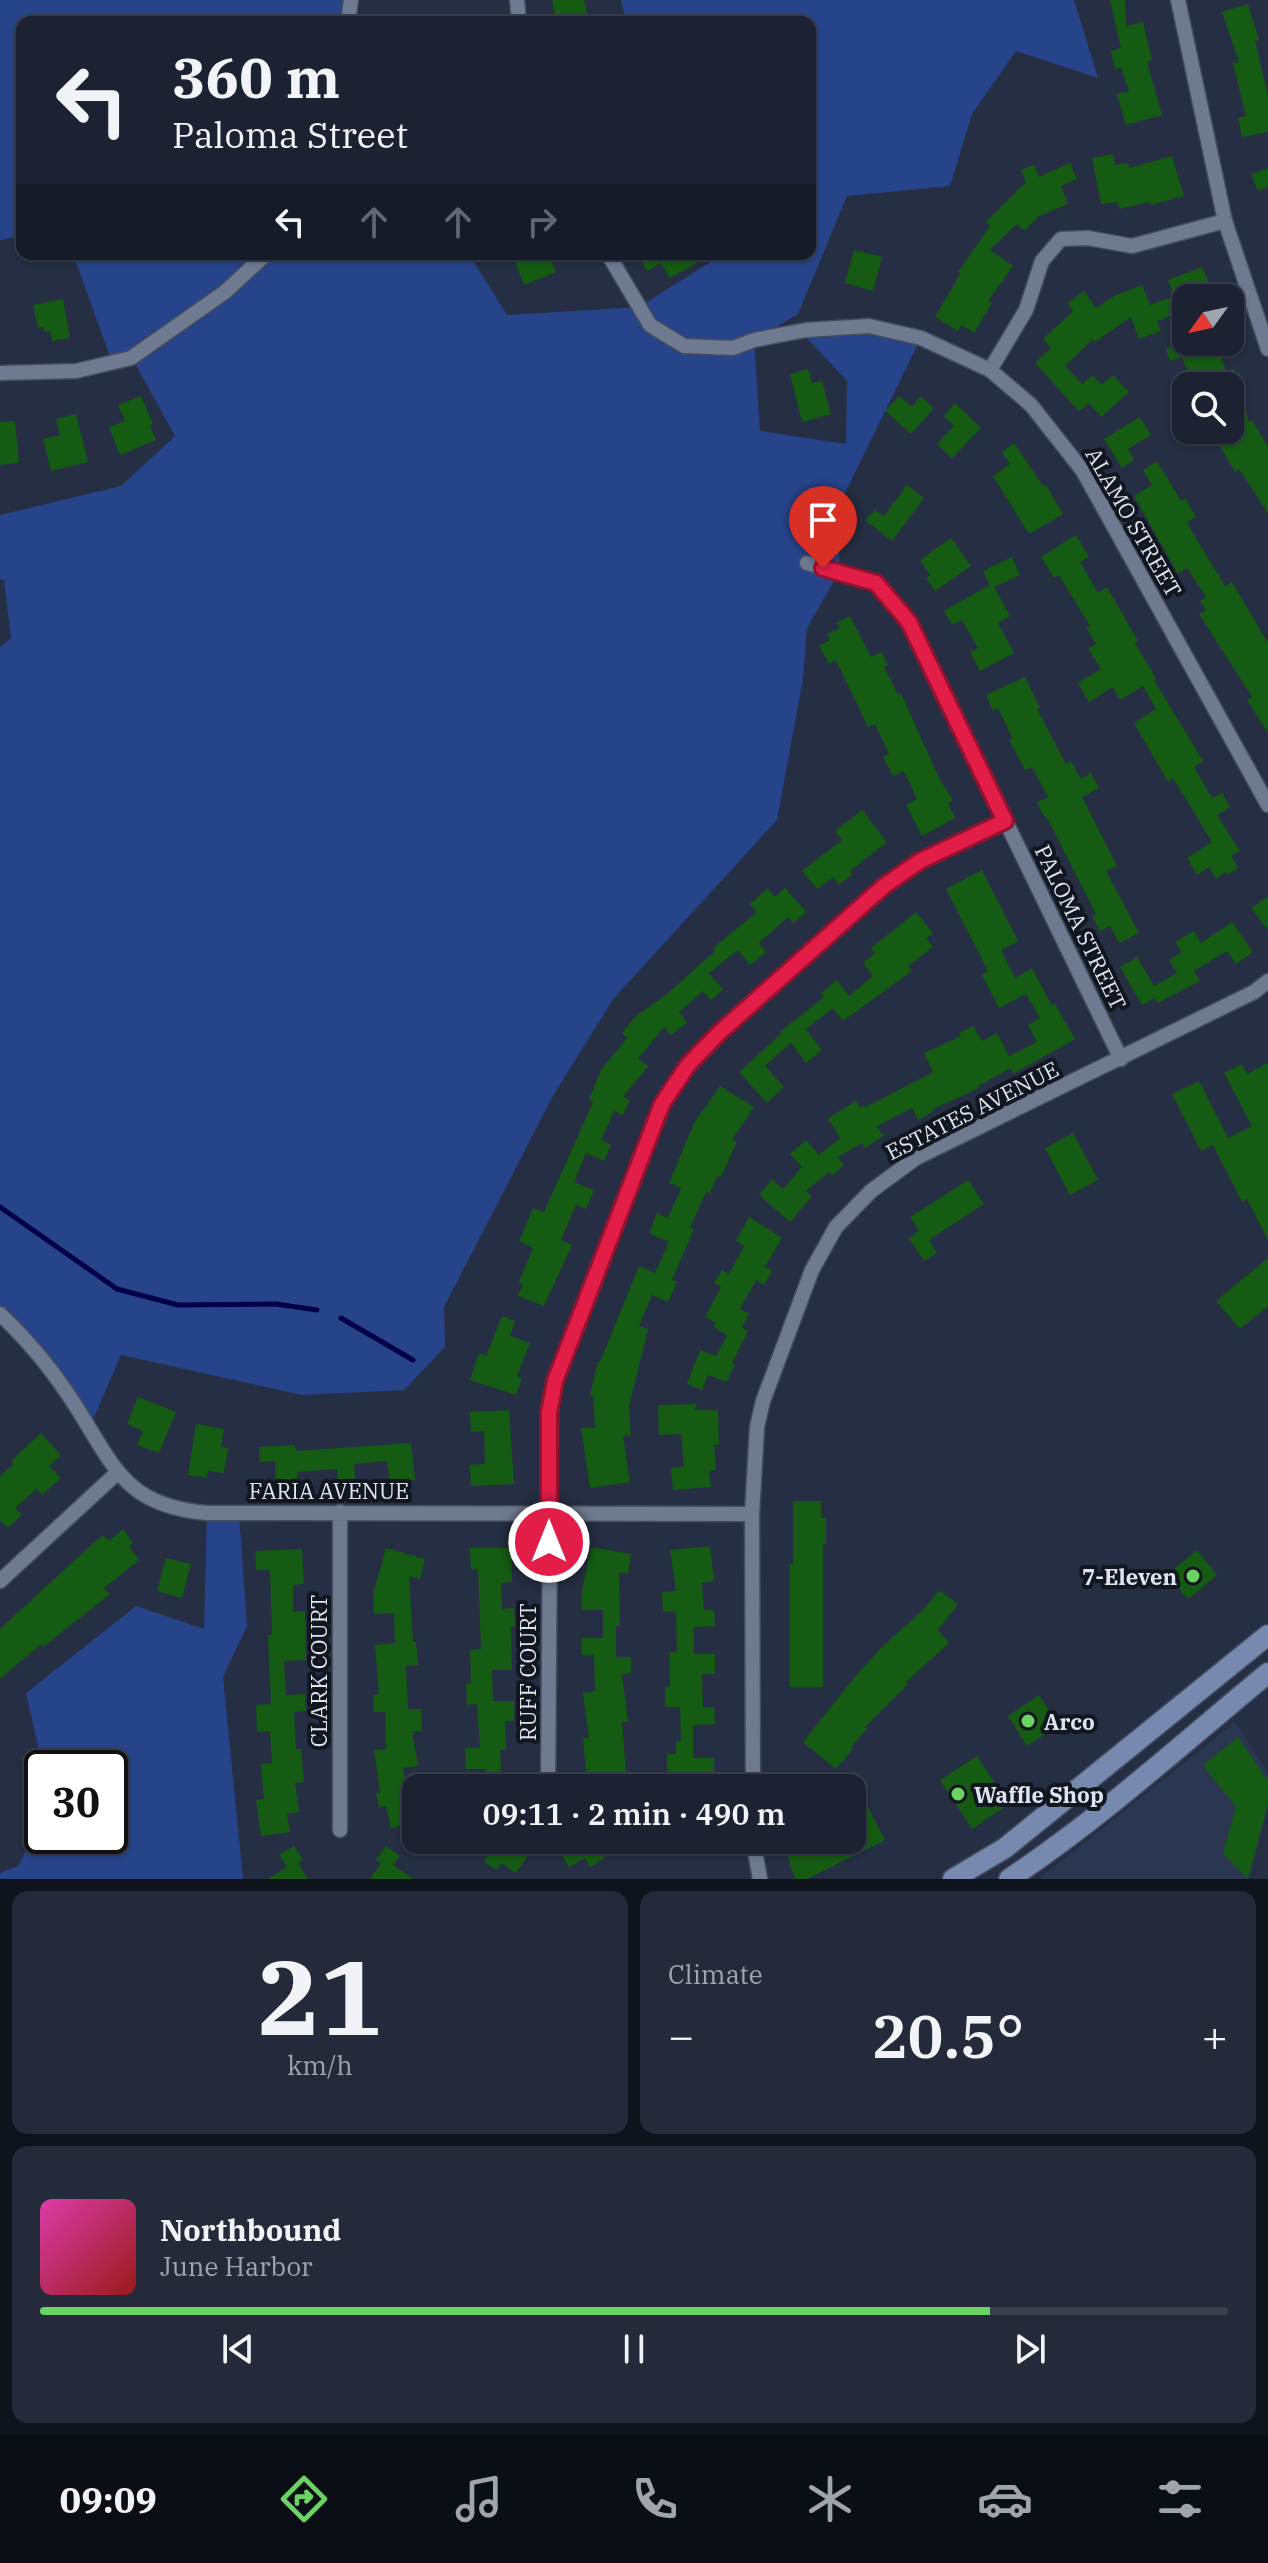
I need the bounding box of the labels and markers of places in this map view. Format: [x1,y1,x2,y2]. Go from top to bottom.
pin [789,486,857,568]
place label: 7-Eleven [1082,1562,1177,1591]
marker: 7-Eleven [1184,1567,1202,1585]
place label: Arco [1044,1707,1095,1736]
marker: Arco [1019,1712,1037,1730]
place label: Waffle Shop [974,1780,1104,1809]
marker: Waffle Shop [949,1785,967,1803]

